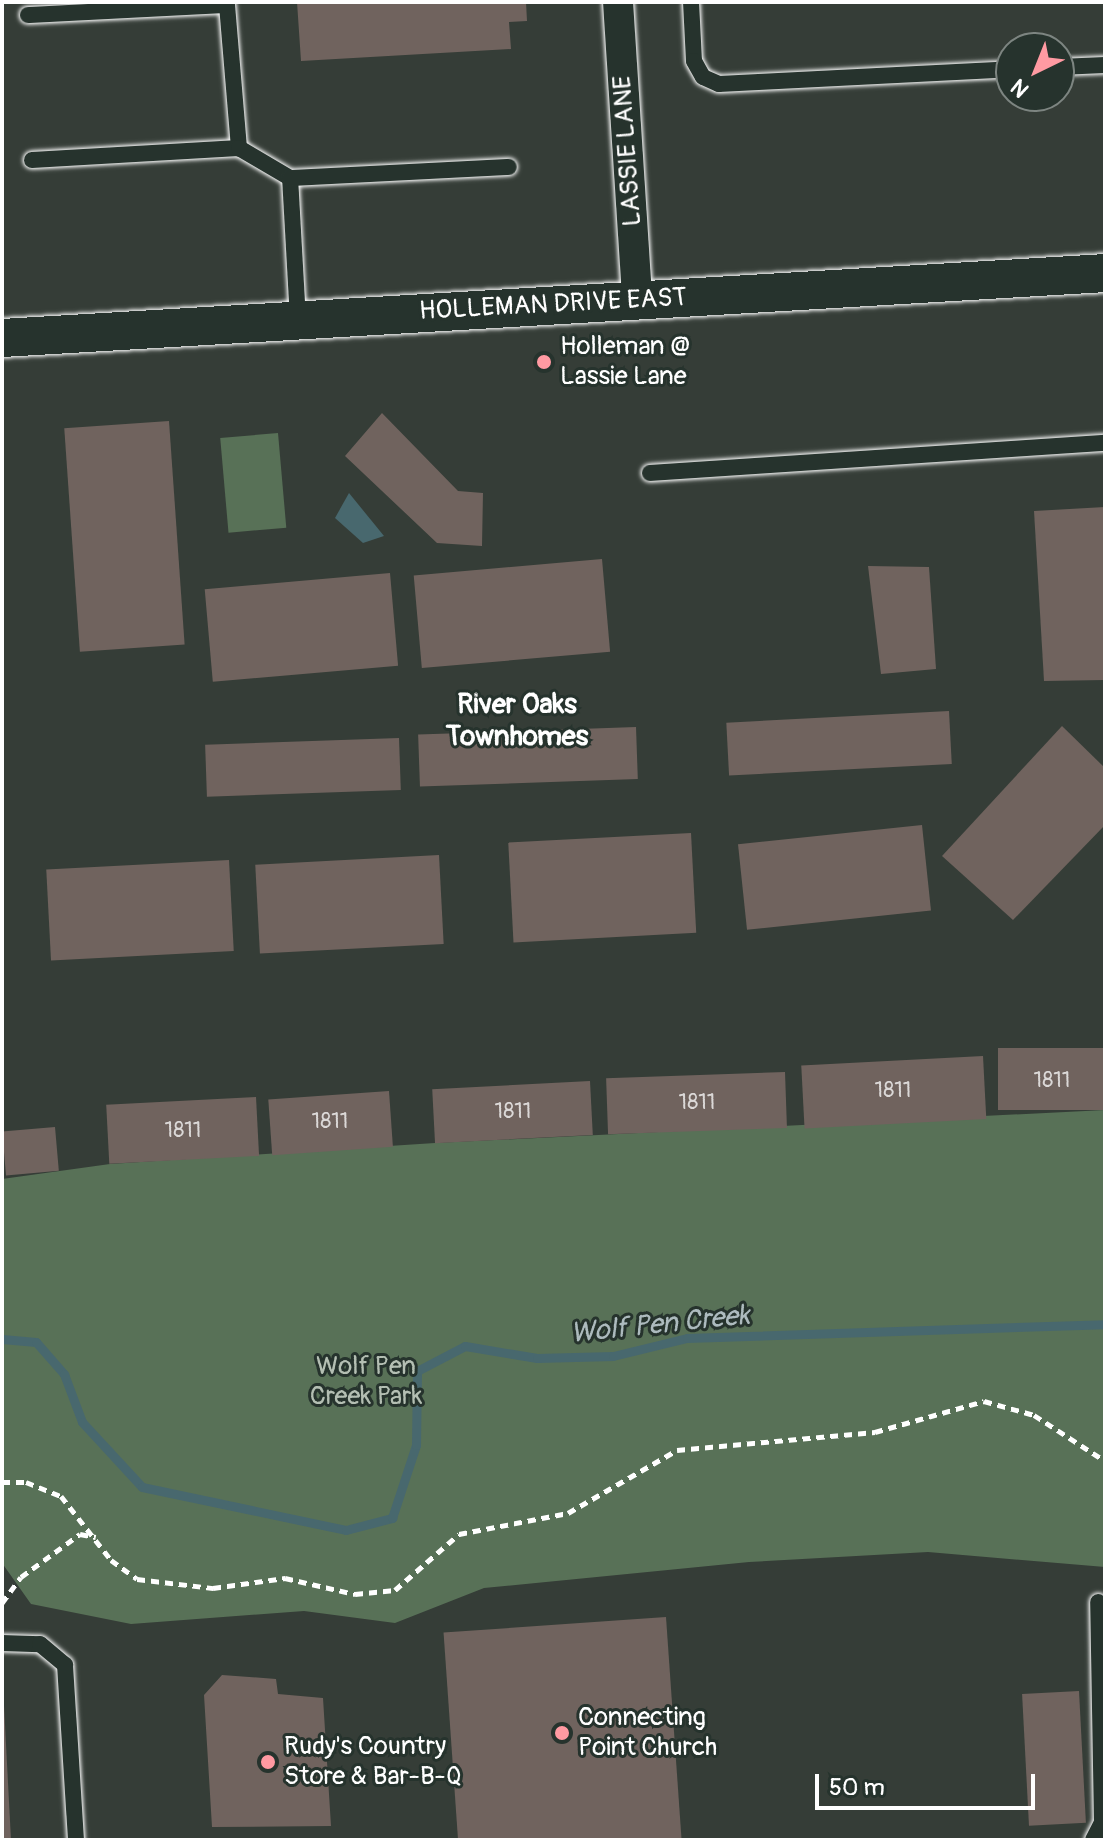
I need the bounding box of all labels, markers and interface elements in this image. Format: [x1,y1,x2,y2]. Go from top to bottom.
north arrow [995,32,1075,112]
text: N [1005,73,1035,103]
street label: LASSIE LANE [607,75,649,227]
street label: HOLLEMAN DRIVE EAST [418,282,688,328]
place label: Holleman @ Lassie Lane [560,331,691,392]
marker: Holleman @ Lassie Lane [535,353,553,371]
district label: River Oaks Townhomes [446,688,588,754]
house number: 1811 [1034,1068,1070,1094]
house number: 1811 [875,1078,911,1104]
house number: 1811 [679,1090,715,1116]
house number: 1811 [495,1099,531,1125]
house number: 1811 [312,1109,348,1135]
house number: 1811 [165,1118,201,1144]
water label: Wolf Pen Creek [569,1299,751,1351]
park label: Wolf Pen Creek Park [310,1351,422,1412]
place label: Connecting Point Church [578,1702,717,1764]
marker: Connecting Point Church [553,1724,571,1742]
place label: Rudy's Country Store & Bar-B-Q [284,1731,462,1792]
marker: Rudy's Country Store & Bar-B-Q [259,1753,277,1771]
scale bar [819,1758,1039,1808]
text: 50 m [829,1773,885,1802]

